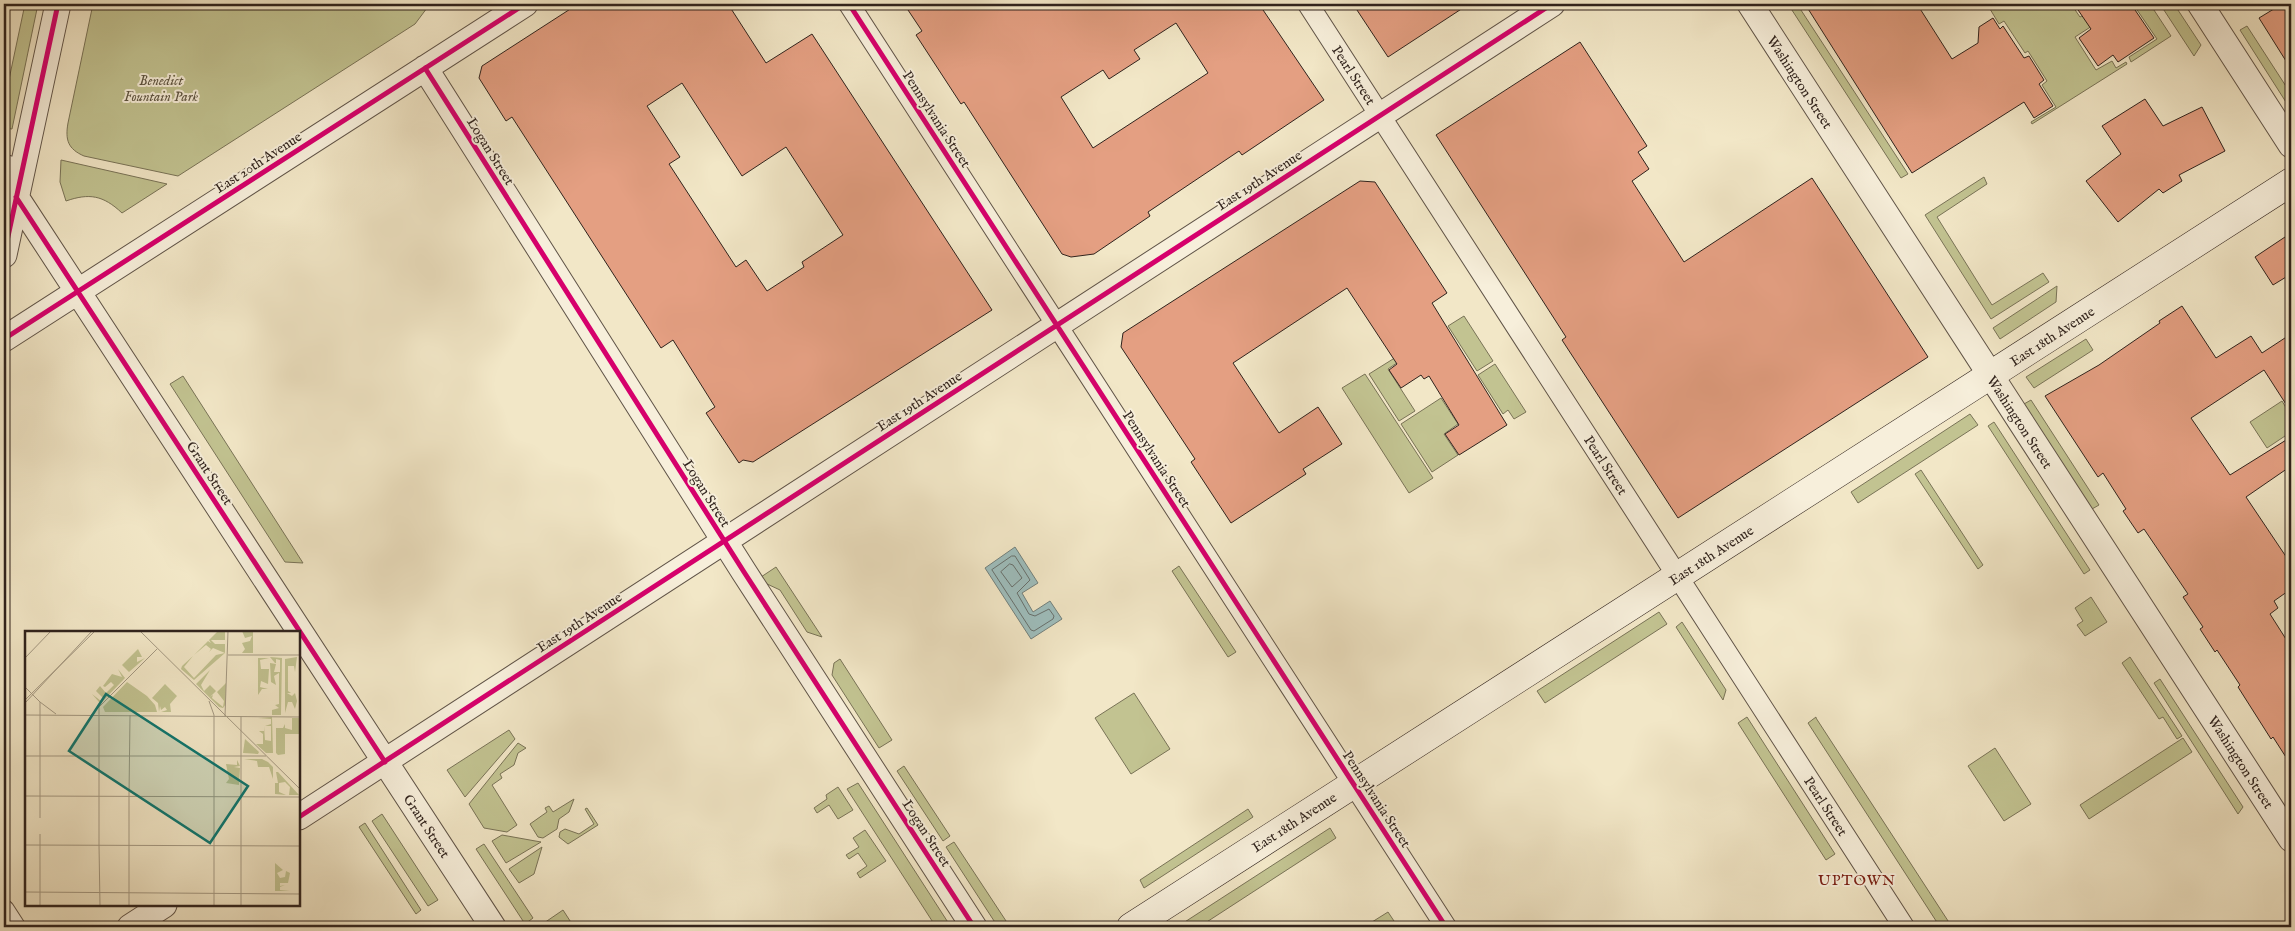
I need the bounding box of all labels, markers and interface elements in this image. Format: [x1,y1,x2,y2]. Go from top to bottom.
street label: Washington Street [1762,33,1836,133]
street label: Pearl Street [1327,42,1379,109]
street label: Pennsylvania Street [898,68,974,172]
park label: Benedict Fountain Park [124,72,198,106]
street label: Logan Street [462,114,518,189]
street label: East 20th Avenue [212,128,306,198]
street label: East 19th Avenue [1214,146,1306,215]
street label: East 18th Avenue [2007,302,2099,371]
street label: East 19th Avenue [874,367,966,436]
street label: Washington Street [1982,373,2056,473]
street label: Pennsylvania Street [1118,408,1194,512]
street label: Pearl Street [1579,432,1631,499]
street label: Grant Street [182,438,237,509]
street label: Logan Street [678,456,734,531]
street label: East 18th Avenue [1666,521,1758,590]
street label: East 19th Avenue [534,588,626,657]
inset map [25,631,300,906]
street label: Washington Street [2203,713,2277,813]
street label: Pennsylvania Street [1338,748,1414,852]
street label: Pearl Street [1799,773,1851,840]
street label: East 18th Avenue [1249,788,1341,857]
street label: Grant Street [399,791,454,862]
street label: Logan Street [898,797,955,871]
district label: UPTOWN [1818,871,1896,890]

